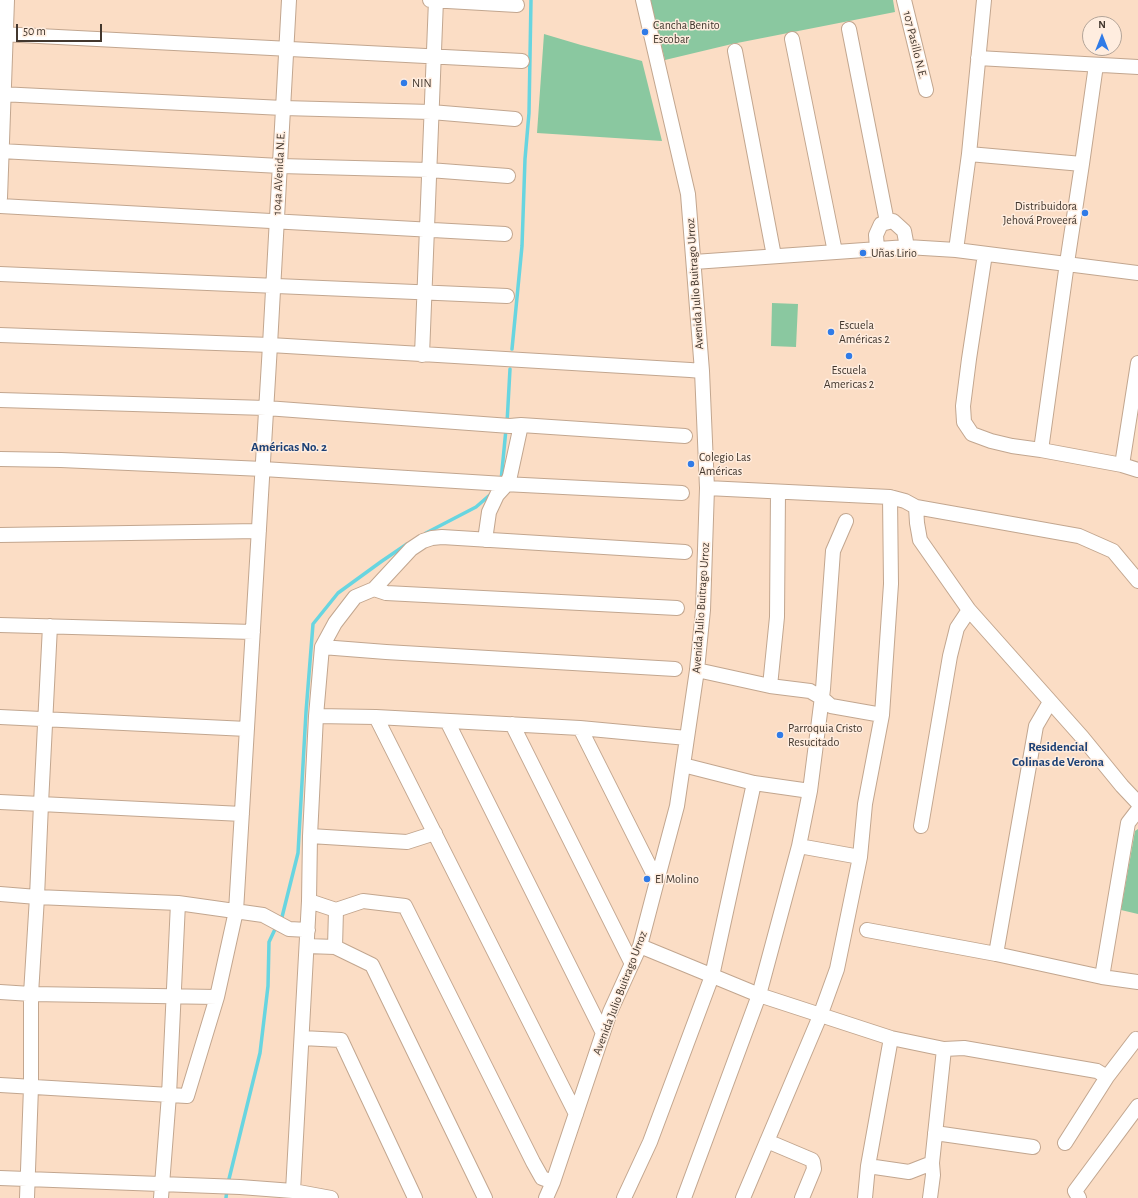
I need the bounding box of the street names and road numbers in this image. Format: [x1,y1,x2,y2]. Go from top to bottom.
street label: 107 Pasillo N.E. [900,10,930,80]
street label: 104a AVenida N.E. [270,131,288,215]
street label: Avenida Julio Buitrago Urroz [683,218,707,350]
street label: Avenida Julio Buitrago Urroz [689,542,713,674]
street label: Avenida Julio Buitrago Urroz [590,929,650,1057]

